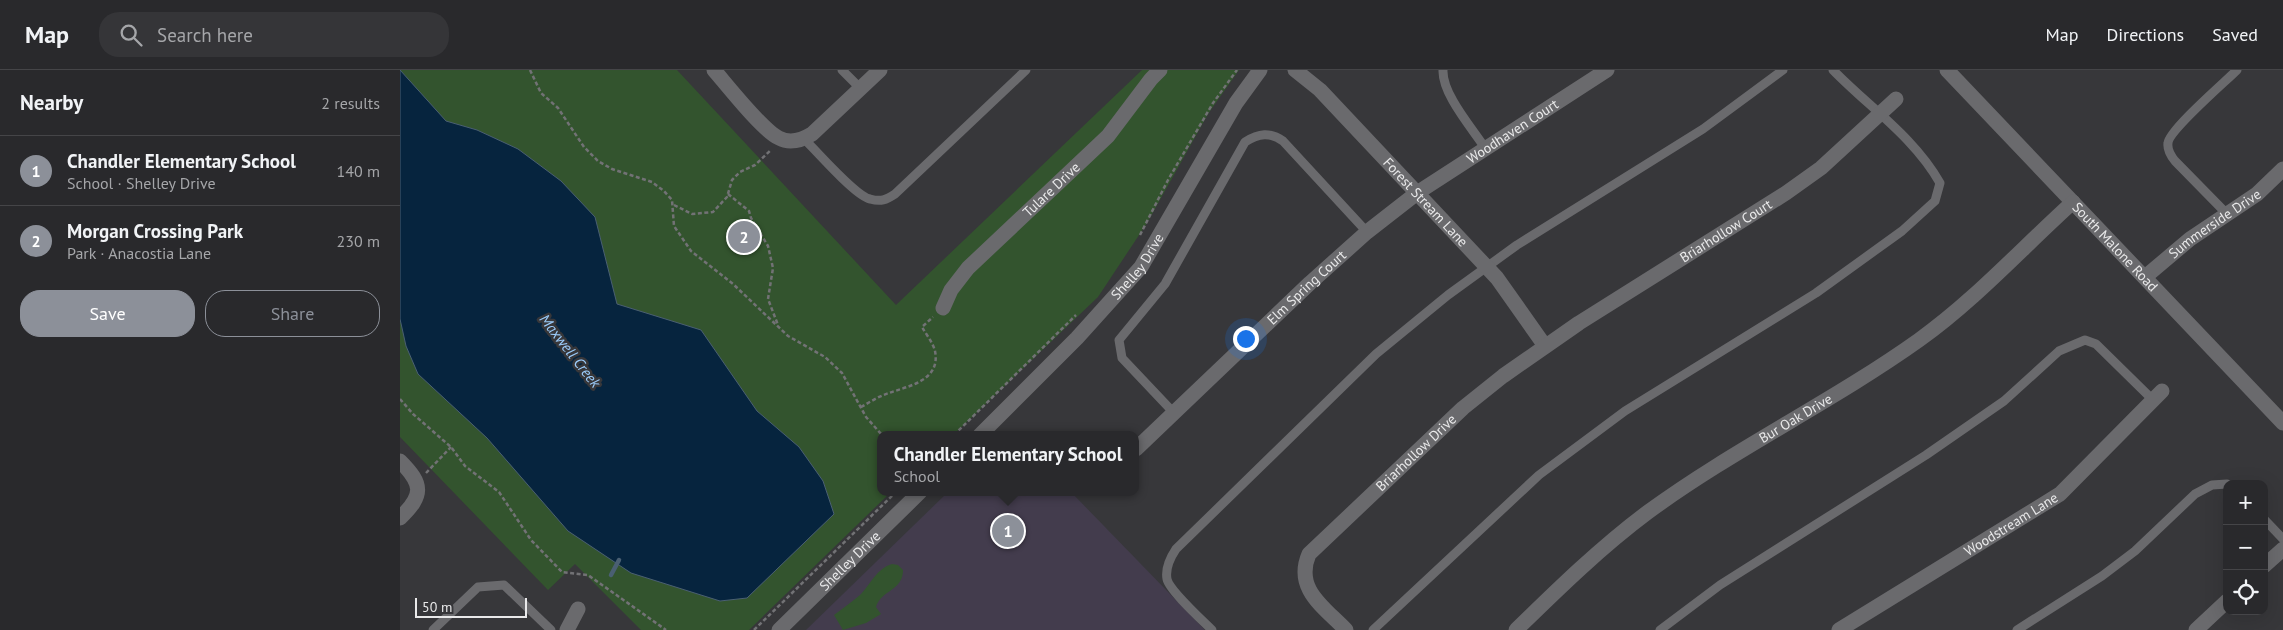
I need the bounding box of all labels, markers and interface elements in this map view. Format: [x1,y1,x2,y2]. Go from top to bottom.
search box [99,12,449,57]
text: Map [25,19,69,50]
icon: search [117,21,145,49]
text: Search here [157,23,253,47]
text: Map [2046,23,2078,46]
text: Directions [2106,23,2184,46]
text: Saved [2212,23,2258,46]
text: Nearby [20,89,83,116]
text: 2 results [321,93,380,113]
street label: Woodhaven Court [1463,95,1562,168]
text: Chandler Elementary School [67,149,296,173]
street label: Forest Stream Lane [1379,154,1472,250]
street label: Tulare Drive [1019,158,1084,221]
text: 1 [31,161,41,181]
text: 140 m [337,161,380,181]
text: School · Shelley Drive [67,173,216,193]
street label: Summerside Drive [2165,185,2264,262]
street label: Briarhollow Court [1676,195,1775,266]
street label: South Malone Road [2069,198,2162,295]
pin: 2 [728,218,760,256]
text: Morgan Crossing Park [67,219,243,243]
street label: Shelley Drive [1107,230,1168,303]
text: 2 [31,231,41,251]
text: 230 m [337,231,380,251]
text: Park · Anacostia Lane [67,243,211,263]
street label: Elm Spring Court [1263,246,1350,328]
button: Save [20,290,195,337]
button: Share [205,290,380,337]
water label: Maxwell Creek [536,310,606,392]
your location [1233,326,1259,352]
street label: Bur Oak Drive [1756,389,1835,447]
street label: Briarhollow Drive [1372,410,1460,495]
popup [877,431,1139,496]
text: Chandler Elementary School [894,442,1122,466]
text: School [894,466,940,486]
map controls [2223,480,2268,615]
button: + [2223,480,2268,525]
street label: Woodstream Lane [1961,488,2061,560]
pin: 1 [992,512,1024,550]
button: − [2223,525,2268,570]
street label: Shelley Drive [815,527,884,595]
button: locate [2223,570,2268,615]
scale bar [415,595,528,618]
text: 50 m [422,598,452,616]

